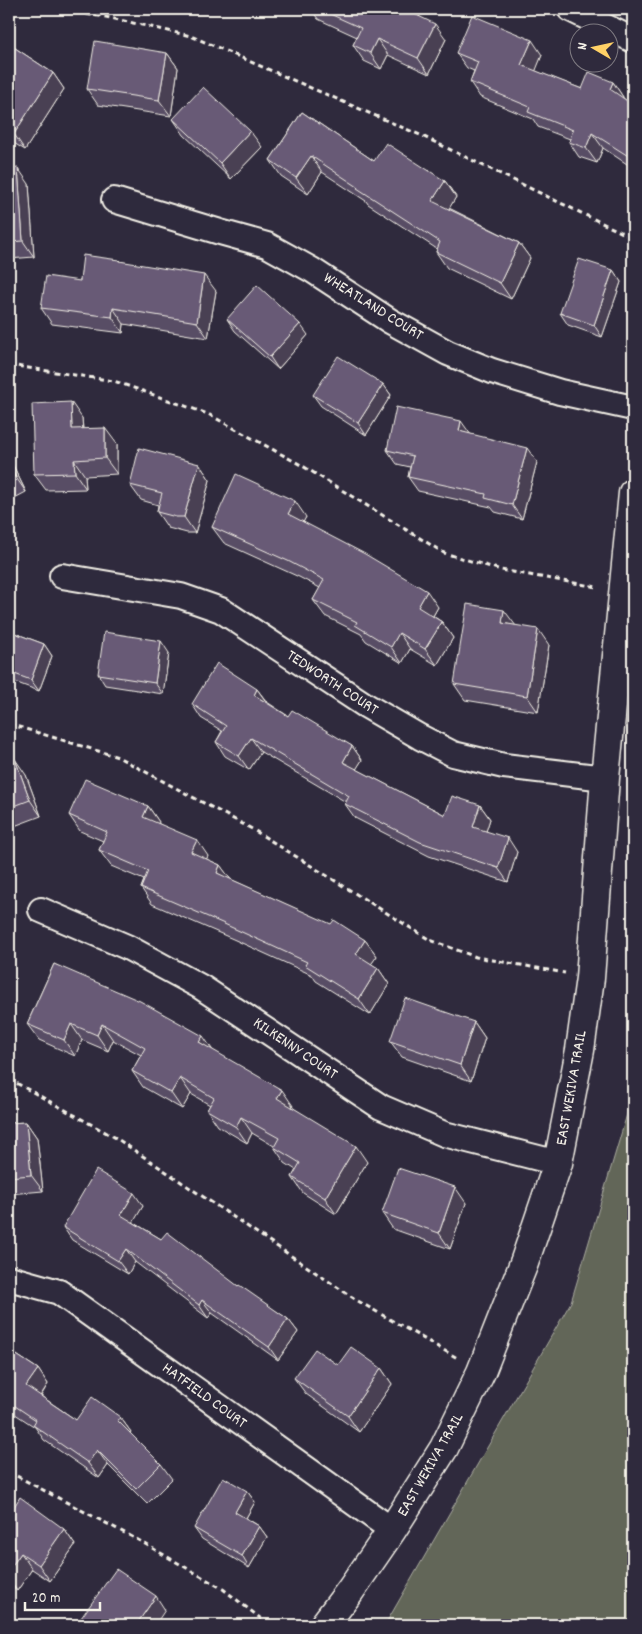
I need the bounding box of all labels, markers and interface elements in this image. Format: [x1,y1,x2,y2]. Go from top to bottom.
north arrow [570,22,620,72]
text: N [573,41,594,51]
street label: WHEATLAND COURT [319,267,428,347]
street label: TEDWORTH COURT [282,645,383,722]
street label: KILKENNY COURT [248,1012,342,1086]
street label: EAST WEKIVA TRAIL [551,1028,594,1147]
street label: HATFIELD COURT [157,1357,252,1435]
street label: EAST WEKIVA TRAIL [392,1408,470,1521]
scale bar [25,1579,100,1611]
text: 20 m [32,1588,60,1610]

